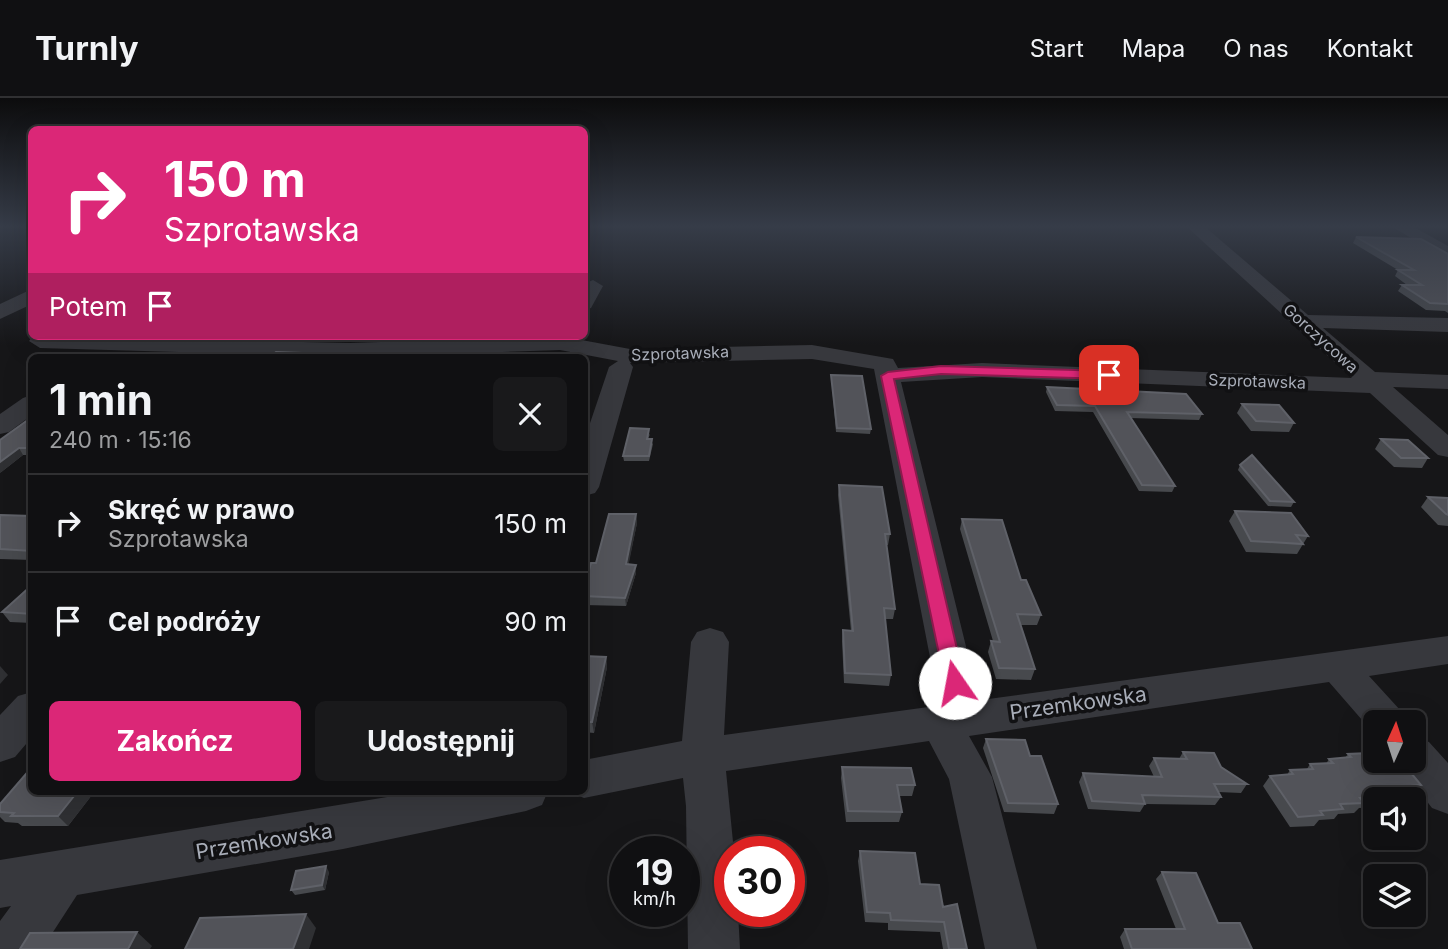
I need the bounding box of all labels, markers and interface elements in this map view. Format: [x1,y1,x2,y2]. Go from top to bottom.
text: Turnly [35,28,139,68]
text: Start [1030,34,1084,63]
text: Mapa [1122,34,1185,63]
text: O nas [1223,34,1289,63]
text: Kontakt [1327,34,1413,63]
text: 150 m [164,150,306,209]
icon: right [49,154,140,245]
text: Szprotawska [164,210,360,249]
icon: arrive [141,287,179,325]
text: Potem [49,291,127,322]
street label: Gorczycowa [1279,299,1363,377]
street label: Szprotawska [631,341,729,365]
pin [1079,345,1139,405]
icon: arrive [1090,356,1128,394]
street label: Szprotawska [1208,369,1306,393]
text: 1 min [49,374,153,425]
button: close [493,377,567,451]
text: 240 m · 15:16 [49,426,192,454]
text: Skręć w prawo [108,494,295,525]
icon: right [49,504,87,542]
text: 150 m [494,508,567,539]
text: Szprotawska [108,525,249,553]
icon: arrive [49,602,87,640]
text: Cel podróży [108,606,261,637]
text: 90 m [504,606,567,637]
position arrow [918,646,992,720]
street label: Przemkowska [1008,681,1148,725]
button: Zakończ [49,701,301,781]
button: Udostępnij [315,701,567,781]
north arrow [1363,710,1426,774]
map controls [1363,710,1426,927]
button: sound [1363,787,1426,850]
street label: Przemkowska [194,818,334,864]
speed limit sign: 30 [714,836,805,927]
text: 19 [636,851,673,893]
button: layers [1363,864,1426,927]
text: km/h [633,888,676,909]

